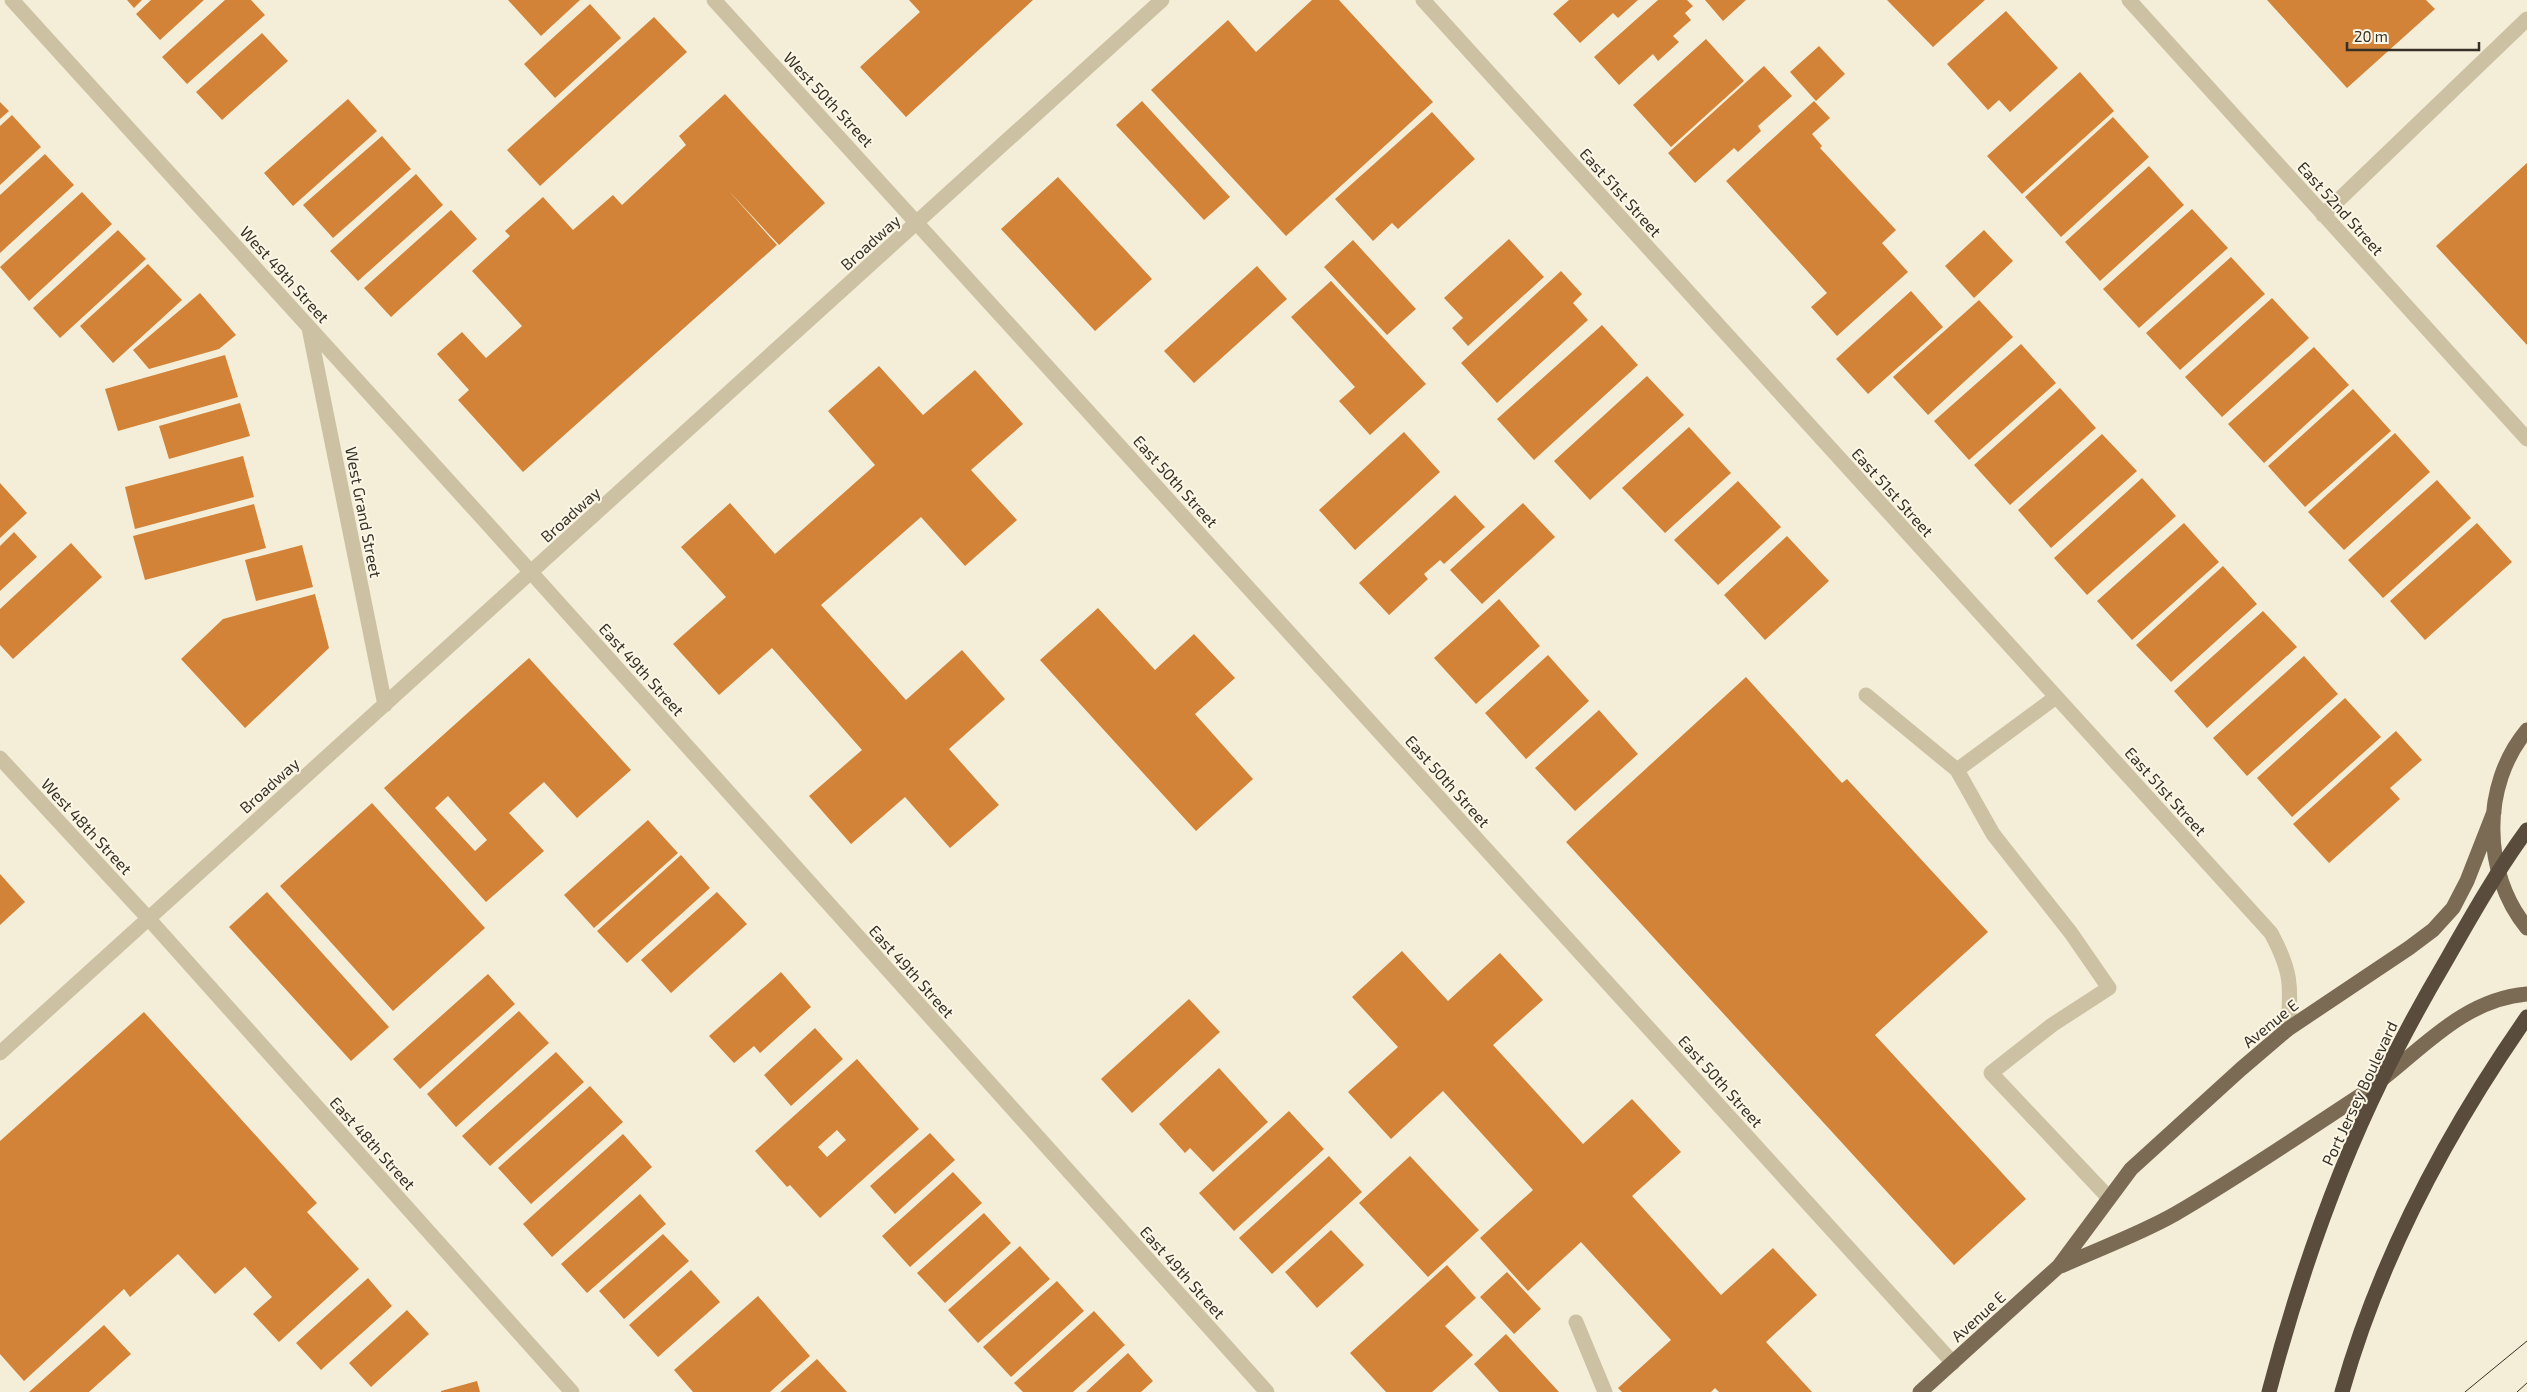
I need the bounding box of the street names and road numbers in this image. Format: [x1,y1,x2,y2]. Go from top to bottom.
street label: West 50th Street [780,48,878,150]
street label: East 51st Street [1576,144,1666,240]
street label: East 52nd Street [2294,157,2388,259]
street label: Broadway [836,210,904,274]
street label: West 49th Street [237,222,333,326]
street label: East 50th Street [1130,431,1222,531]
street label: East 51st Street [1848,444,1938,540]
street label: West Grand Street [342,445,386,579]
street label: Broadway [536,482,604,546]
street label: East 49th Street [595,619,689,719]
street label: East 50th Street [1402,731,1494,831]
street label: East 51st Street [2121,743,2211,839]
street label: Broadway [235,753,303,817]
street label: West 48th Street [38,774,136,878]
street label: East 49th Street [865,921,959,1021]
street label: Avenue E [2238,995,2302,1051]
street label: Port Jersey Boulevard [2317,1018,2401,1168]
street label: East 50th Street [1675,1031,1767,1131]
street label: East 48th Street [326,1093,420,1193]
street label: East 49th Street [1136,1222,1230,1322]
street label: Avenue E [1947,1287,2009,1345]

